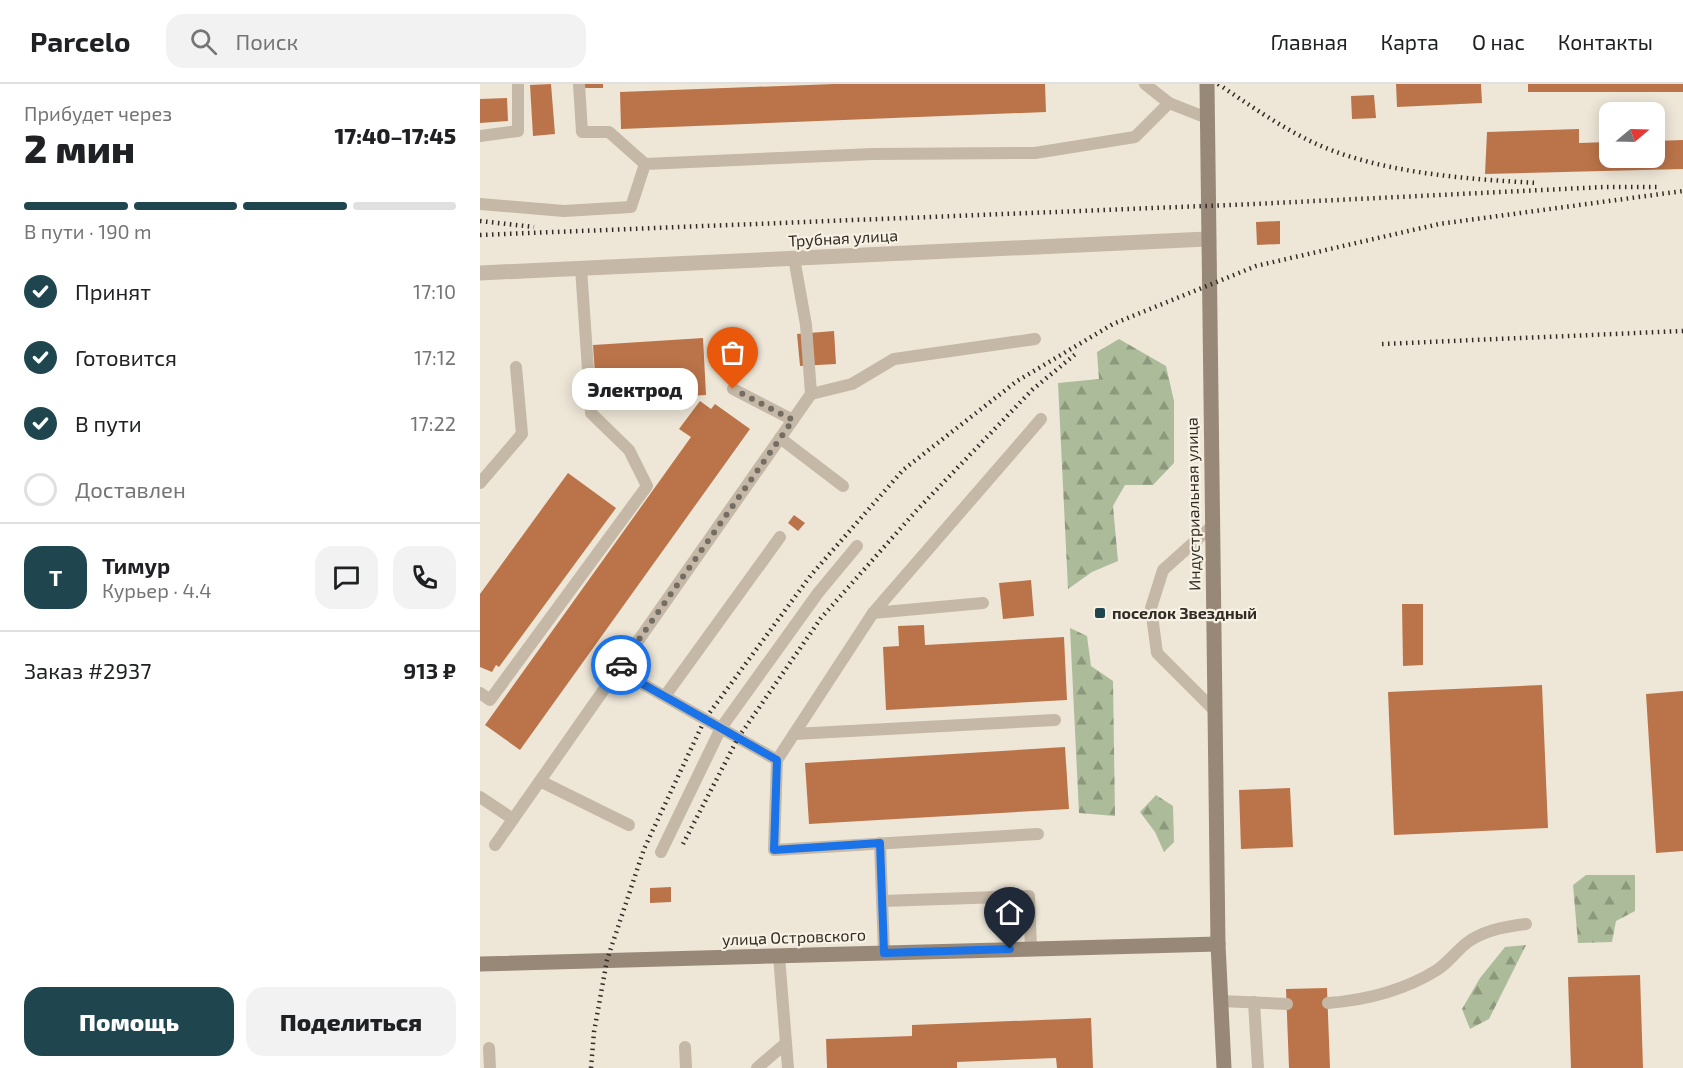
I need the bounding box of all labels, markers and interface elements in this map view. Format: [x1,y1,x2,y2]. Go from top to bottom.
search box [166,14,586,68]
text: Parcelo [30,24,130,58]
icon: search [187,25,220,58]
text: Поиск [235,28,298,54]
text: Главная [1271,29,1348,54]
text: Карта [1381,29,1439,54]
text: О нас [1472,29,1525,54]
text: Контакты [1558,29,1653,54]
text: Прибудет через [24,101,172,125]
north arrow [1599,102,1665,168]
map controls [1599,102,1665,168]
text: 17:40–17:45 [334,122,456,148]
text: 2 мин [24,124,135,171]
text: В пути · 190 m [24,219,152,243]
street label: Трубная улица [788,225,898,251]
icon: check [24,275,57,308]
text: Принят [75,278,151,304]
text: 17:10 [413,279,456,303]
pin [707,327,758,389]
icon: bag [716,336,749,369]
icon: check [24,341,57,374]
text: Готовится [75,344,177,370]
text: 17:12 [414,345,456,369]
callout: Электрод [571,368,697,410]
text: Электрод [588,377,682,401]
icon: check [24,407,57,440]
text: В пути [75,410,142,436]
text: 17:22 [411,411,456,435]
street label: Индустриальная улица [1181,417,1205,591]
text: Доставлен [75,476,186,502]
button: chat [315,546,378,609]
button: phone [393,546,456,609]
text: Тимур [102,552,170,578]
text: Т [49,564,62,590]
text: Курьер · 4.4 [102,578,211,602]
place label: поселок Звездный [1112,603,1257,622]
marker: поселок Звездный [1093,606,1107,620]
courier [591,635,651,695]
icon: car [605,649,638,682]
text: Заказ #2937 [24,657,152,683]
text: 913 ₽ [403,657,456,683]
pin [984,887,1035,949]
icon: home [993,896,1026,929]
street label: улица Островского [722,924,866,950]
button: Помощь [24,987,234,1056]
button: Поделиться [246,987,456,1056]

